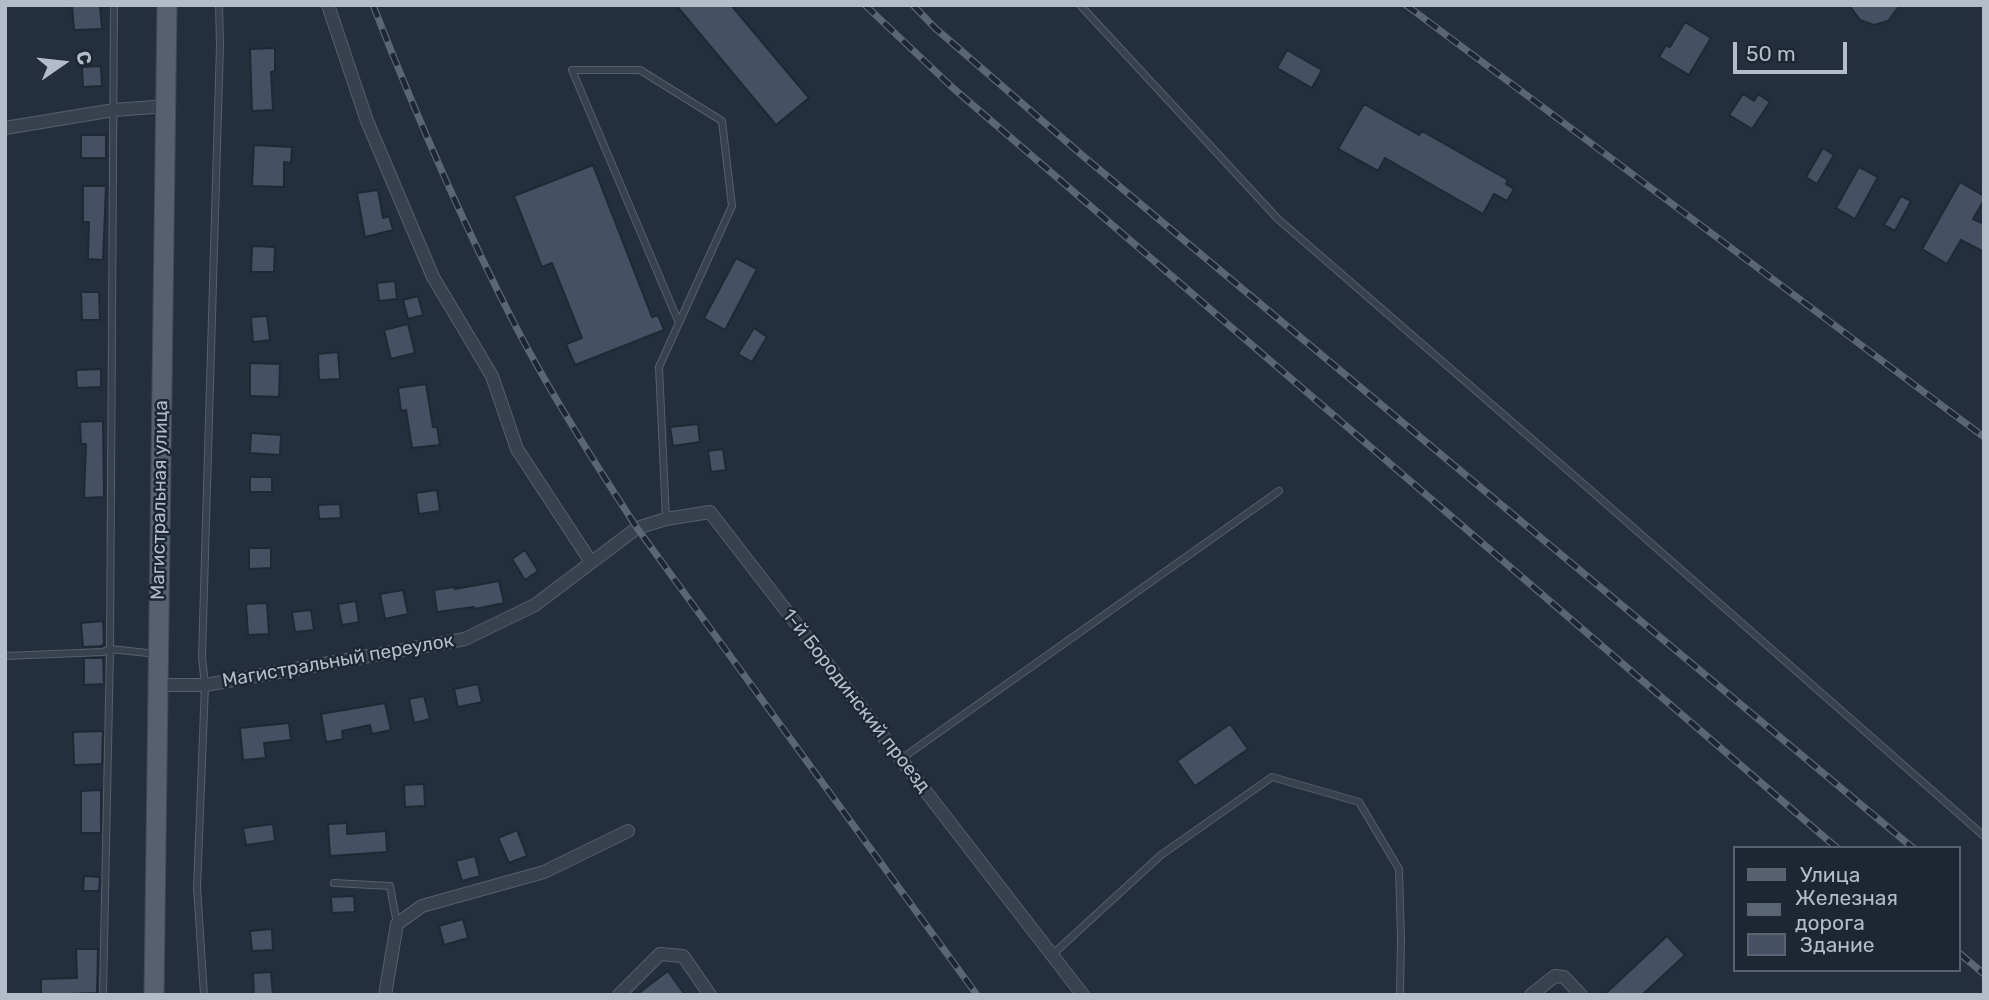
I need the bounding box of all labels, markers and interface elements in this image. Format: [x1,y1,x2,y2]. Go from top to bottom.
north arrow [28,28,98,98]
scale bar [1737,28,1851,72]
text: 50 m [1746,41,1796,66]
text: С [71,49,97,67]
street label: Магистральная улица [147,400,173,600]
street label: 1-й Бородинский проезд [777,605,935,797]
street label: Магистральный переулок [221,629,455,693]
legend [1734,846,1961,972]
text: Улица [1800,862,1860,887]
text: Железная дорога [1795,885,1898,935]
text: Здание [1800,932,1875,957]

